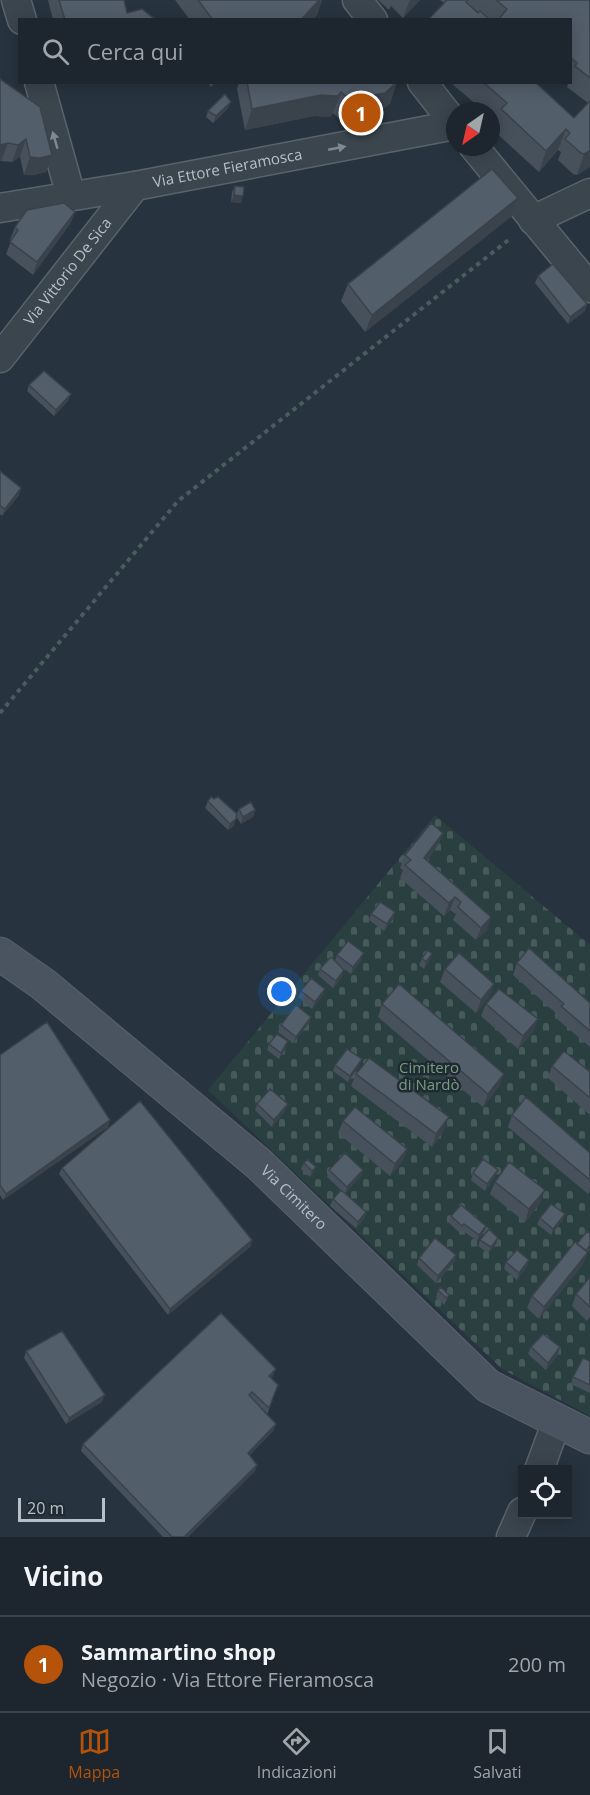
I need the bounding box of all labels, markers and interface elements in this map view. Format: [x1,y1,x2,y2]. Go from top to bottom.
search box [18,18,572,84]
icon: search [39,35,72,68]
text: Cerca qui [87,36,183,66]
pin: 1 [342,90,380,136]
north arrow [446,102,500,156]
one-way arrow [50,131,59,149]
street label: Via Ettore Fieramosca [151,143,304,191]
one-way arrow [328,143,347,152]
street label: Via Vittorio De Sica [19,213,115,329]
your location [267,977,296,1006]
park label: Cimitero di Nardò [399,1057,459,1094]
street label: Via Cimitero [257,1160,332,1234]
map controls [518,1465,572,1519]
button: locate [518,1465,572,1519]
scale bar [18,1495,105,1522]
text: 20 m [27,1497,64,1519]
text: Vicino [24,1558,103,1594]
text: Sammartino shop [81,1636,276,1666]
text: 1 [38,1651,49,1678]
text: 200 m [508,1651,566,1678]
text: Negozio · Via Ettore Fieramosca [81,1666,374,1693]
tab: Mappa [68,1725,120,1783]
tab: Indicazioni [257,1725,337,1783]
tab: Salvati [473,1725,522,1783]

